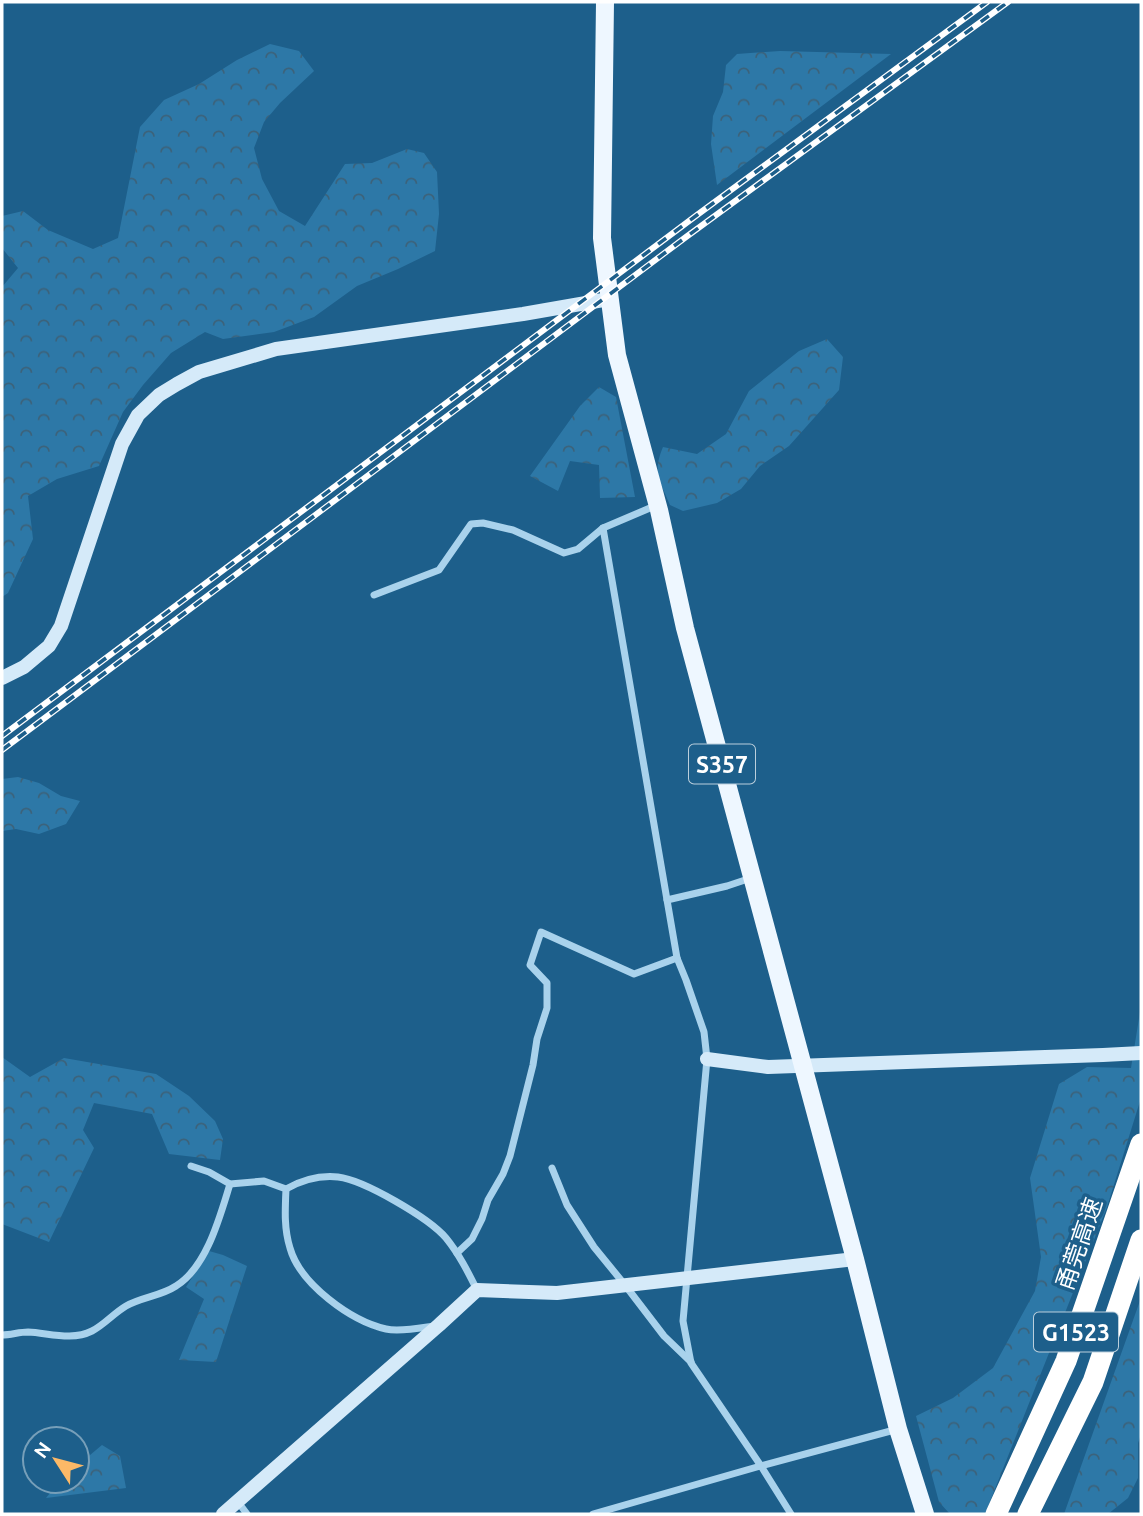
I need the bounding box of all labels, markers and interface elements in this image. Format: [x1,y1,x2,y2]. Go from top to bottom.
road number: S357 [689,744,755,784]
street label: 甬莞高速 [1051,1194,1107,1294]
road number: G1523 [1034,1312,1118,1352]
north arrow [21,1425,91,1495]
text: N [29,1438,55,1462]

